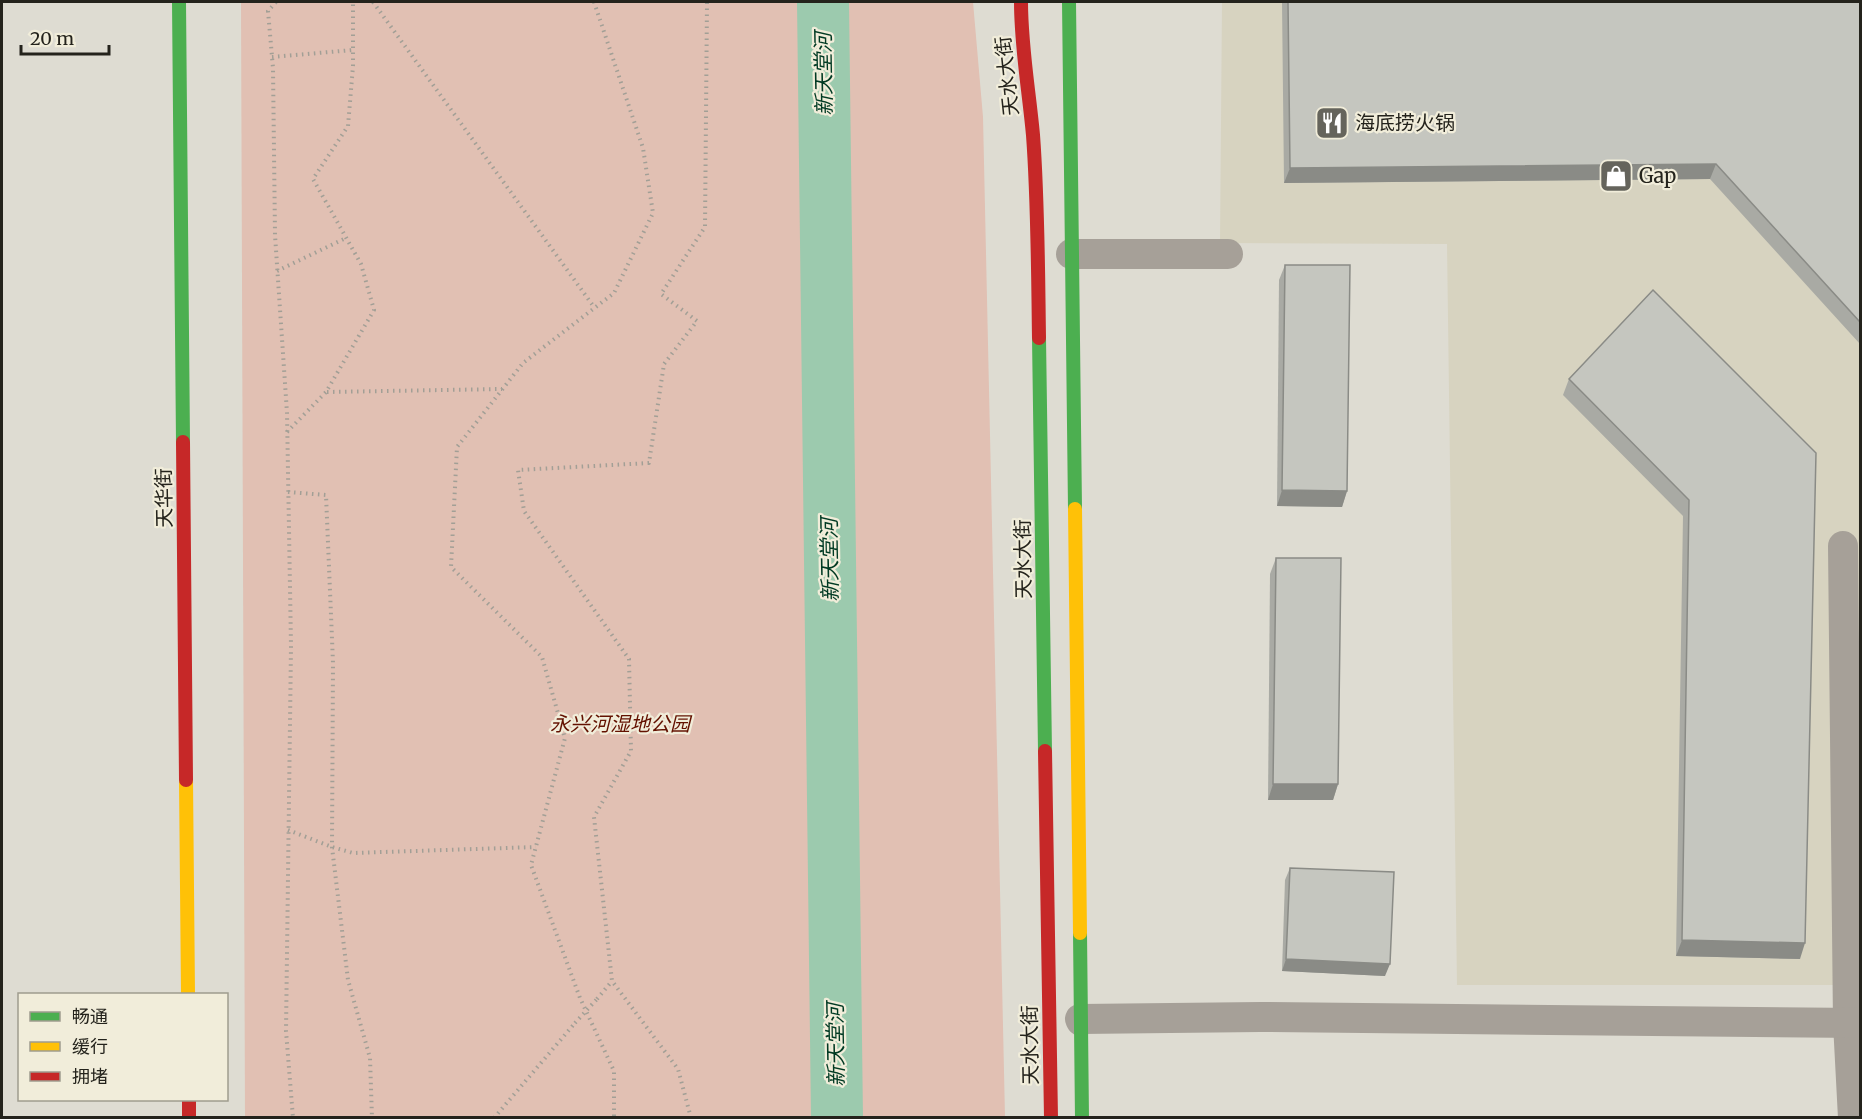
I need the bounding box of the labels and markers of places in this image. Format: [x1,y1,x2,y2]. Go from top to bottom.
restaurant icon: 海底捞火锅 [1314,105,1350,141]
place label: 海底捞火锅 [1355,110,1455,135]
shop icon: Gap [1598,158,1634,194]
place label: Gap [1639,163,1676,188]

